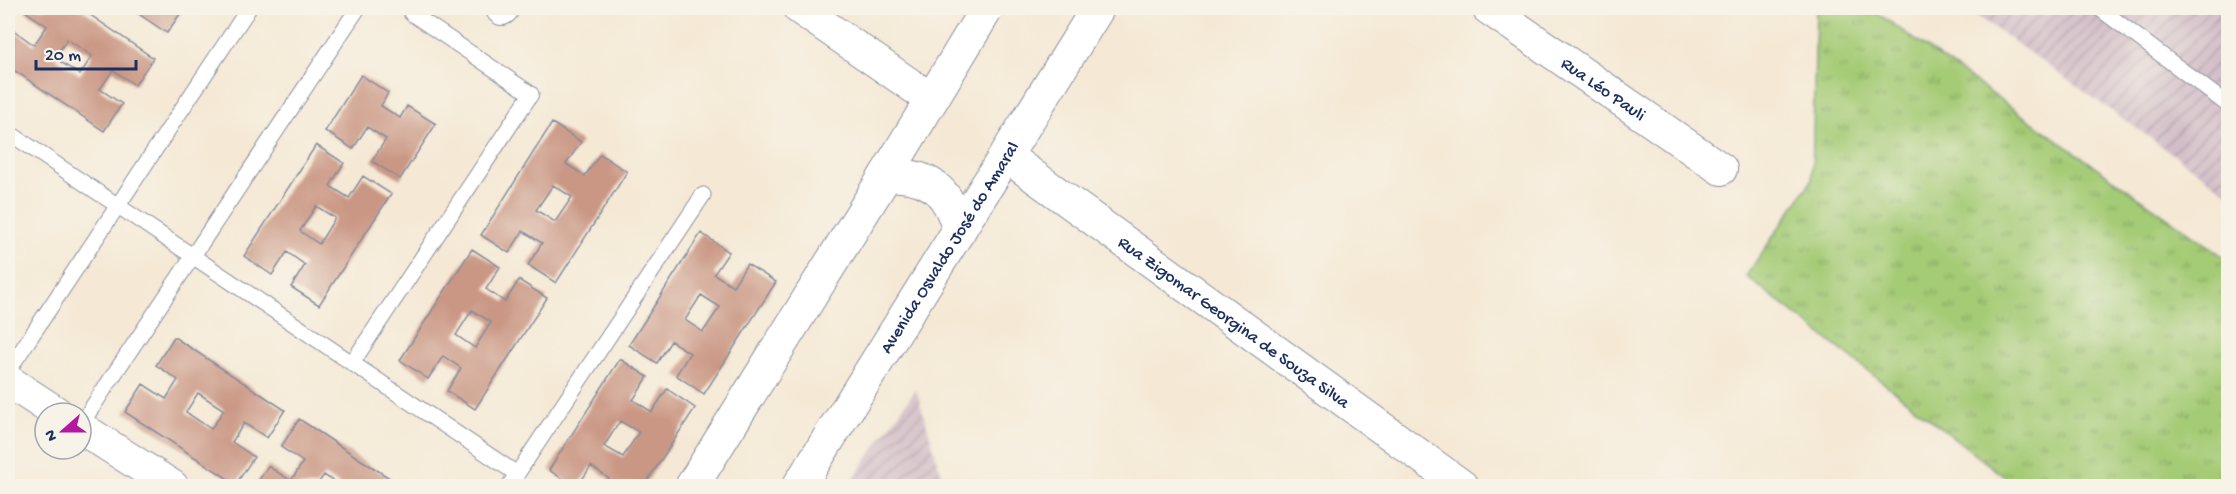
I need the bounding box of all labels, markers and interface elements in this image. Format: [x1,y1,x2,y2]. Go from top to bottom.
scale bar [36,33,136,71]
text: 20 m [45,46,81,67]
street label: Rua Léo Pauli [1556,54,1649,127]
street label: Avenida Osvaldo José do Amaral [877,139,1025,358]
street label: Rua Zigomar Georgina de Souza Silva [1113,233,1354,415]
north arrow [33,401,93,461]
text: N [41,426,63,443]

